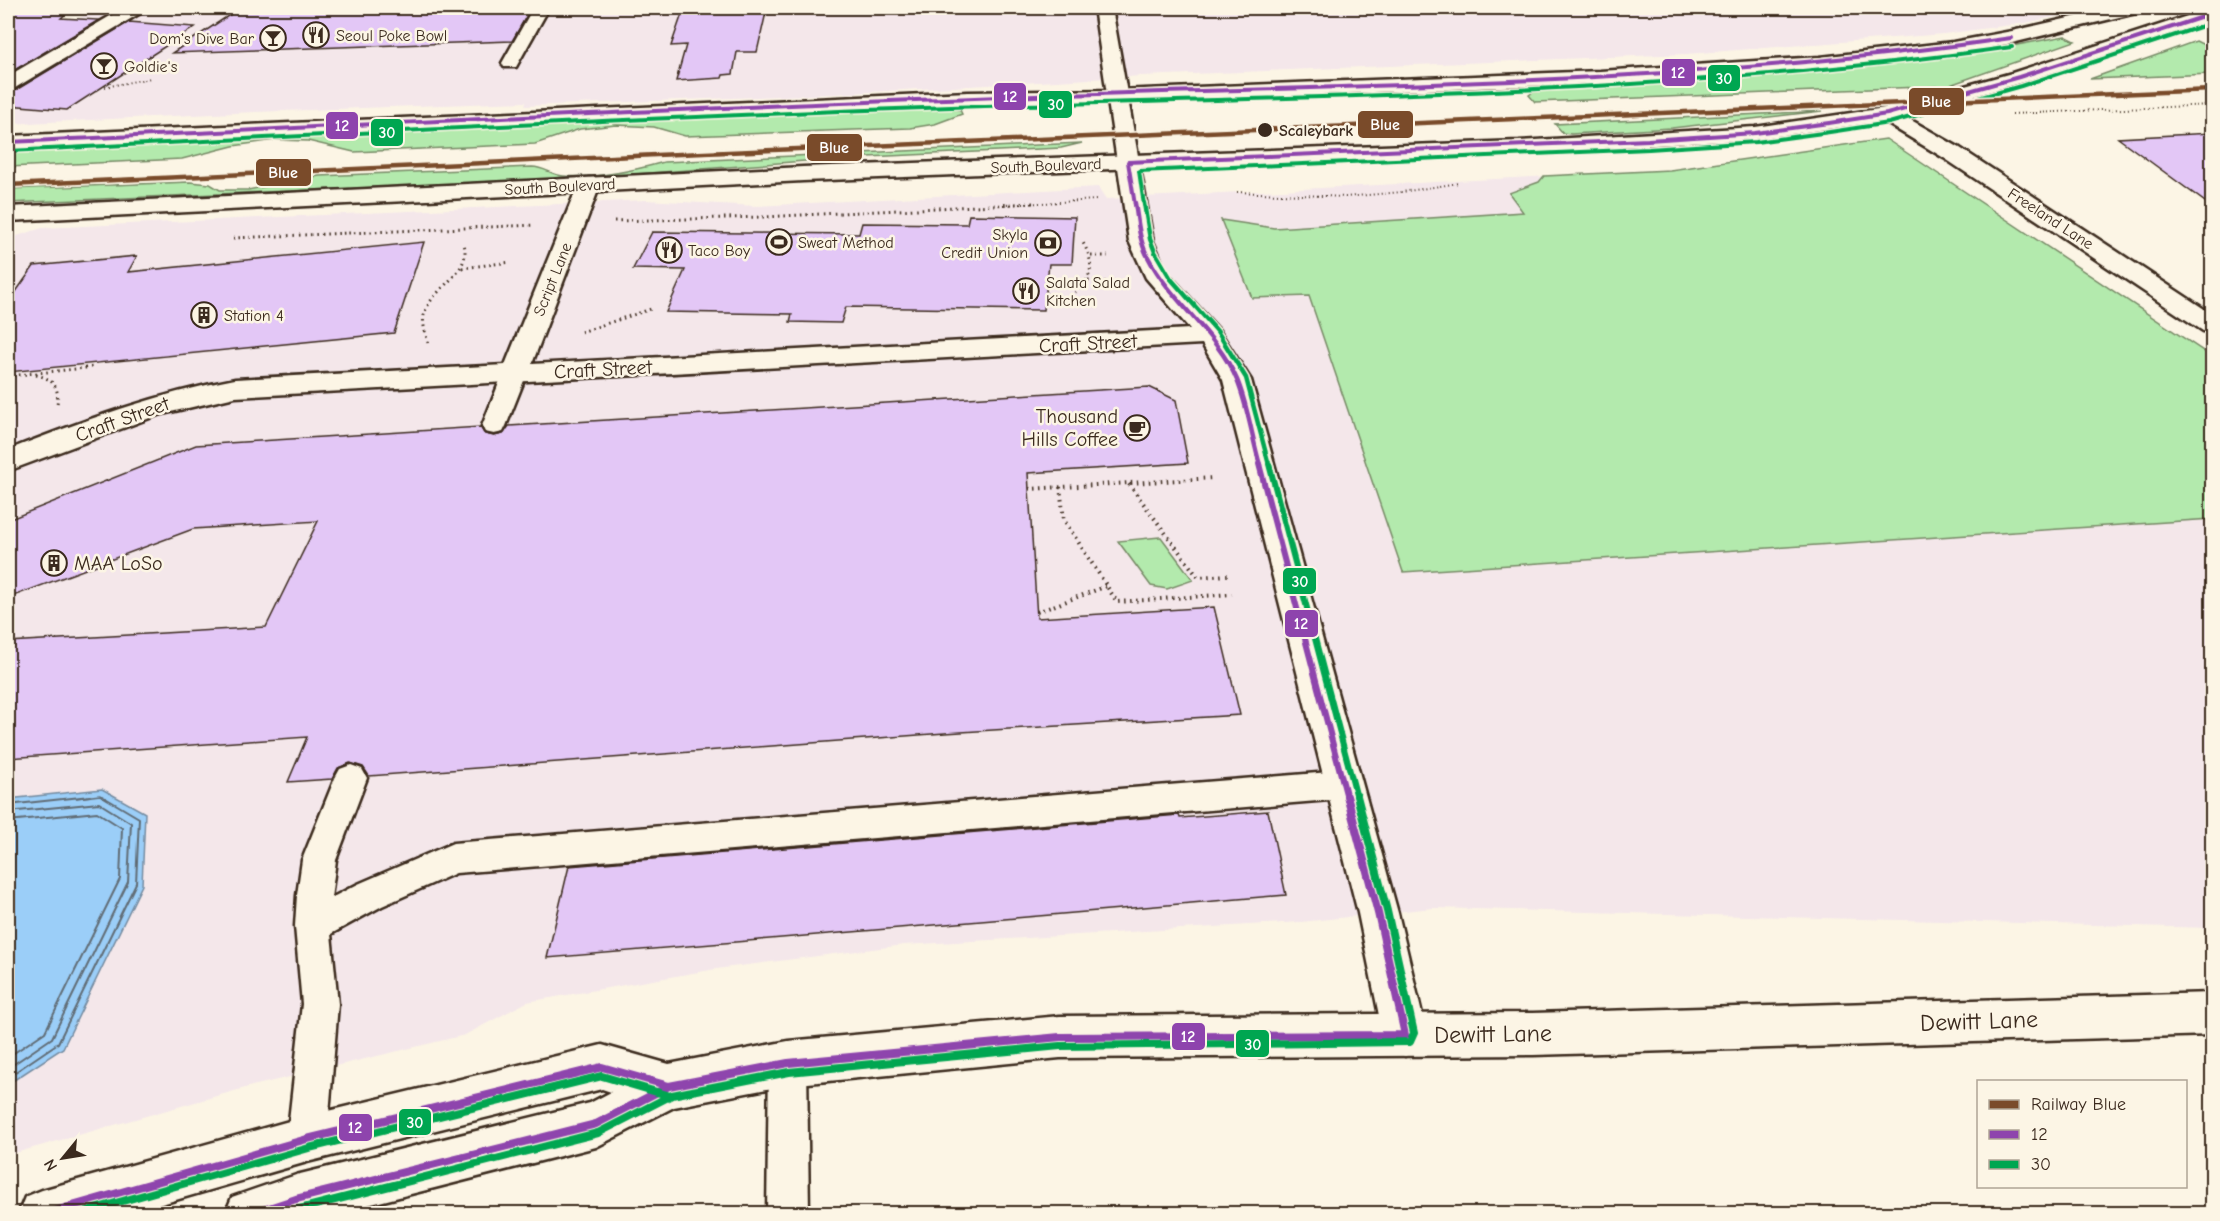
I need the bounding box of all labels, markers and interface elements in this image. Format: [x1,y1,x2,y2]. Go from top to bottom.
restaurant icon: Seoul Poke Bowl [301,20,331,50]
bar icon: Dom's Dive Bar [258,23,288,53]
place label: Seoul Poke Bowl [336,27,447,45]
place label: Dom's Dive Bar [149,30,255,48]
bar icon: Goldie's [89,51,119,81]
place label: Goldie's [124,58,178,76]
line badge: 12 [1661,58,1696,87]
text: 12 [1671,64,1685,82]
line badge: 30 [1707,64,1741,92]
text: 30 [1715,70,1733,88]
line badge: 12 [993,82,1027,111]
line badge: Blue [1908,87,1965,116]
text: 12 [1003,88,1017,106]
line badge: 30 [1038,90,1073,119]
text: Blue [1921,93,1951,111]
text: 30 [1047,96,1065,114]
line badge: Blue [1357,110,1414,139]
line badge: 12 [325,111,359,140]
text: Blue [1370,116,1400,134]
text: 12 [335,117,349,135]
line badge: 30 [370,118,404,147]
marker: Scaleybark [1256,121,1274,139]
place label: Scaleybark [1279,122,1353,140]
text: 30 [378,124,396,142]
line badge: Blue [806,133,863,162]
text: Blue [819,139,849,157]
street label: South Boulevard [990,155,1102,177]
line badge: Blue [255,158,312,187]
text: Blue [268,164,298,182]
street label: South Boulevard [504,175,616,199]
street label: Freeland Lane [2004,184,2097,253]
place label: Skyla Credit Union [941,226,1028,262]
sports icon: Sweat Method [764,227,794,257]
bank icon: Skyla Credit Union [1033,228,1063,258]
place label: Sweat Method [798,234,894,252]
restaurant icon: Taco Boy [654,235,684,265]
street label: Script Lane [530,240,576,319]
place label: Taco Boy [688,242,751,260]
place label: Salata Salad Kitchen [1046,274,1130,310]
restaurant icon: Salata Salad Kitchen [1011,276,1041,306]
building icon: Station 4 [189,300,219,330]
place label: Station 4 [224,307,284,325]
street label: Craft Street [1038,329,1139,358]
street label: Craft Street [553,355,654,384]
street label: Craft Street [72,391,173,447]
place label: Thousand Hills Coffee [1022,405,1118,451]
cafe icon: Thousand Hills Coffee [1122,413,1152,443]
building icon: MAA LoSo [39,548,69,578]
place label: MAA LoSo [74,552,163,575]
line badge: 30 [1282,567,1317,595]
text: 30 [1291,573,1309,591]
line badge: 12 [1284,609,1319,638]
text: 12 [1294,615,1308,633]
street label: Dewitt Lane [1920,1005,2038,1037]
street label: Dewitt Lane [1434,1019,1552,1049]
line badge: 12 [1171,1022,1206,1051]
text: 12 [1181,1028,1195,1046]
line badge: 30 [1235,1029,1270,1058]
text: 30 [1244,1036,1262,1054]
legend [1977,1080,2187,1188]
text: Railway Blue [2031,1094,2126,1115]
line badge: 30 [398,1108,432,1136]
line badge: 12 [338,1113,373,1142]
text: 30 [406,1114,424,1132]
text: 12 [348,1119,362,1137]
text: 12 [2031,1124,2048,1145]
north arrow [33,1128,93,1188]
text: 30 [2031,1154,2051,1175]
text: N [40,1156,61,1174]

